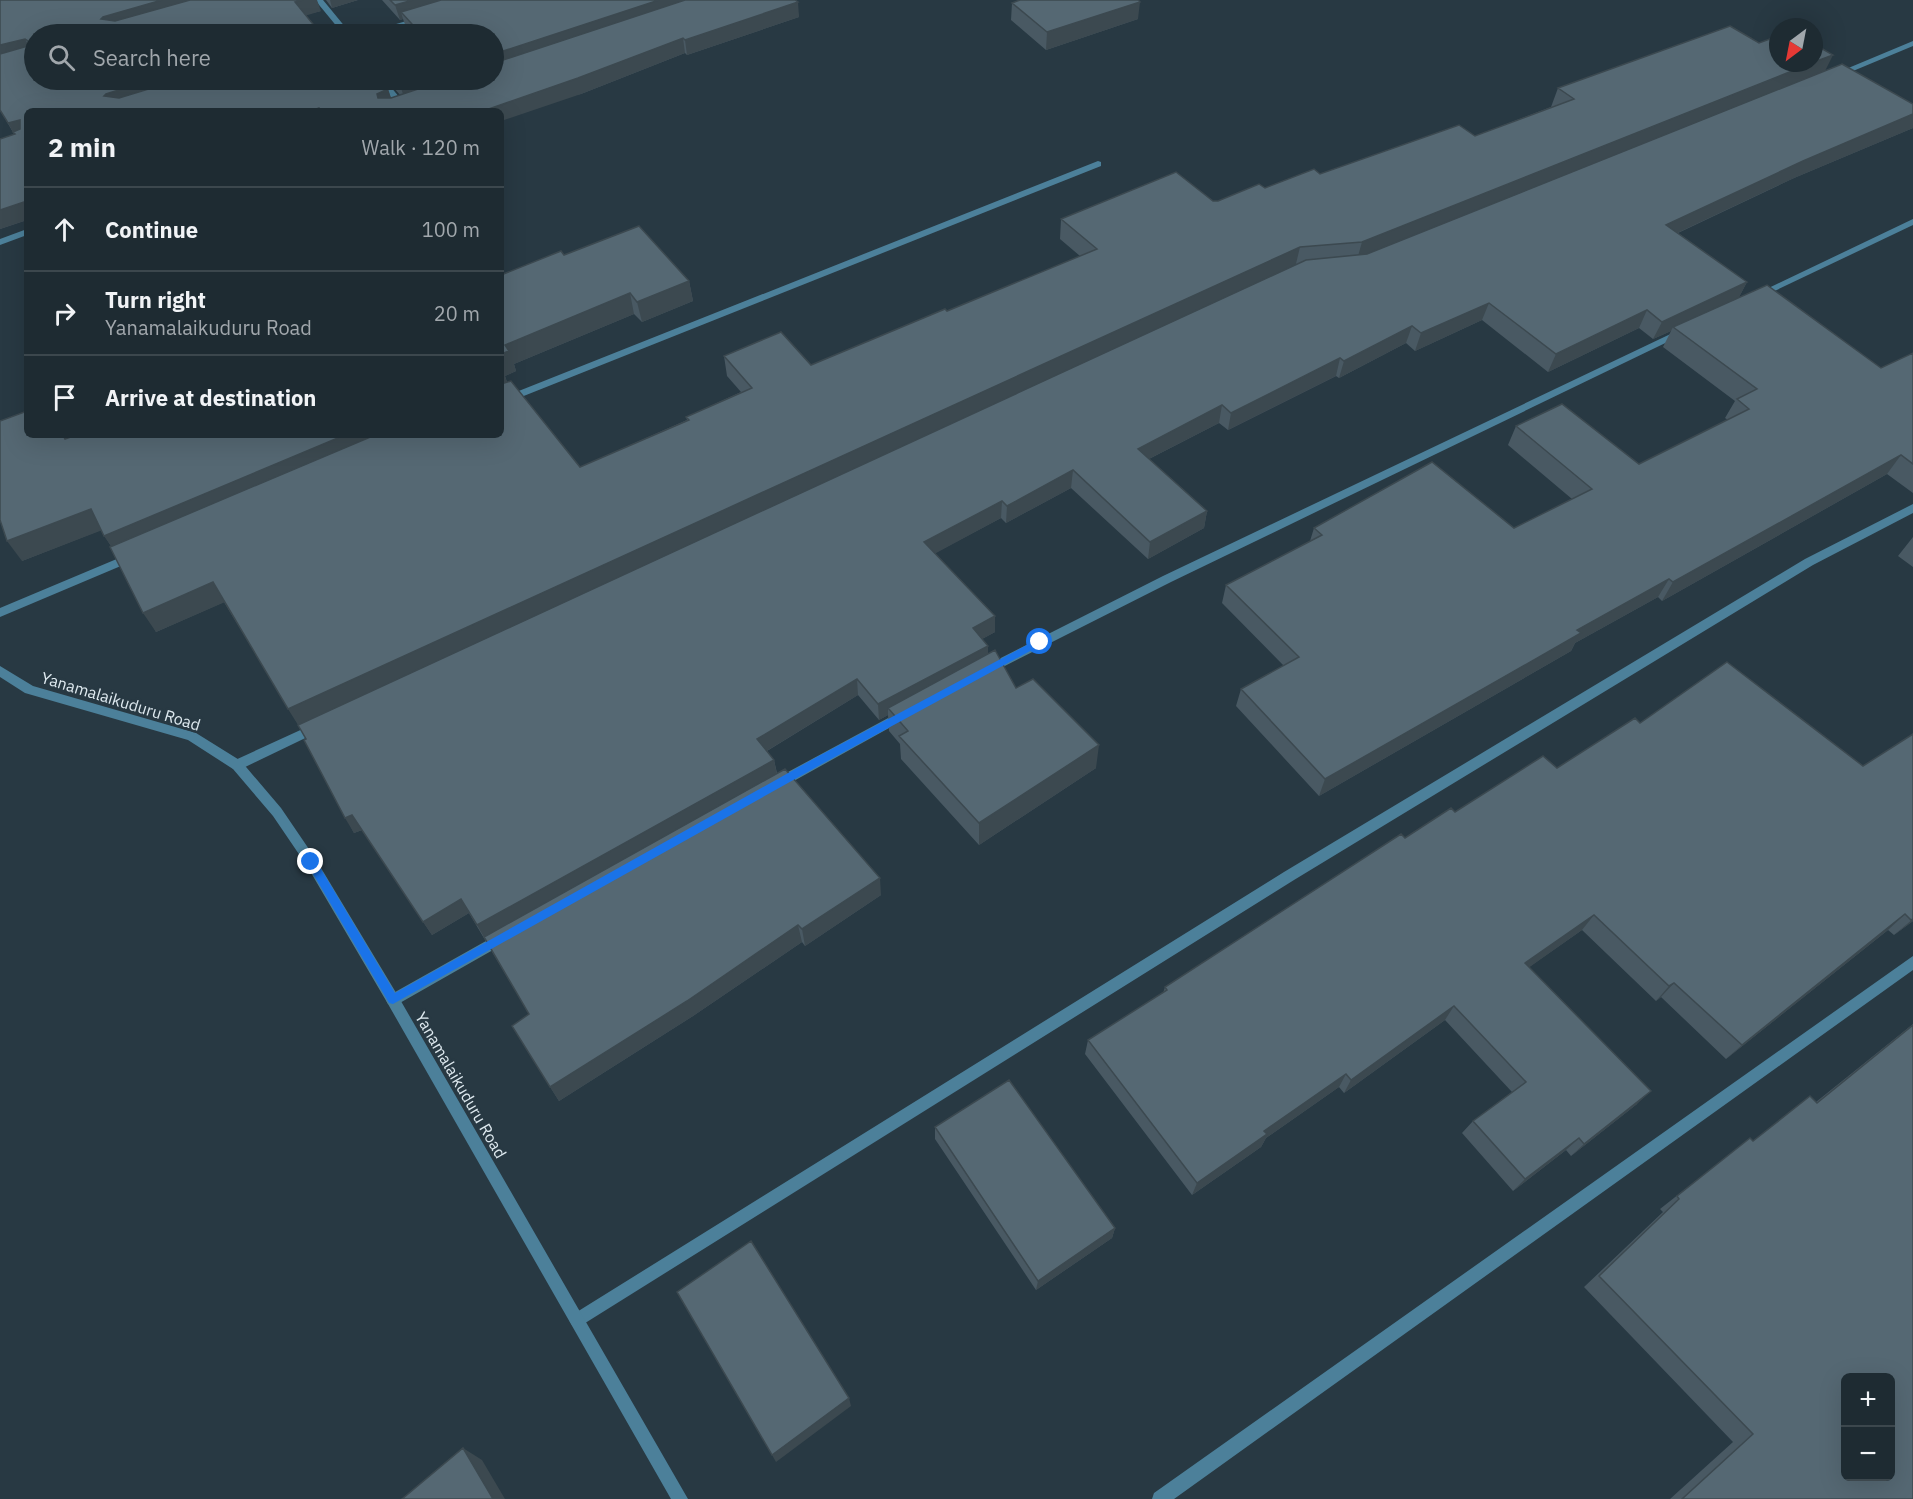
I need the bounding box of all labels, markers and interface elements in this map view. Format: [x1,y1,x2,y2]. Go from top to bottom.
north arrow [1769,18,1823,72]
search box [24,24,504,90]
icon: search [45,41,78,74]
text: Search here [93,43,211,72]
text: 2 min [48,130,116,164]
text: Walk · 120 m [362,134,480,161]
icon: ahead [48,213,81,246]
text: Continue [105,215,198,244]
text: 100 m [422,216,480,243]
text: Turn right [105,285,206,314]
icon: right [48,297,81,330]
text: 20 m [434,300,480,327]
text: Yanamalaikuduru Road [105,314,312,341]
icon: arrive [48,381,81,414]
text: Arrive at destination [105,383,316,412]
route start [1026,628,1052,654]
street label: Yanamalaikuduru Road [39,667,203,735]
route end [297,848,323,874]
street label: Yanamalaikuduru Road [411,1008,511,1162]
map controls [1841,1373,1895,1481]
button: + [1841,1373,1895,1427]
button: − [1841,1427,1895,1481]

